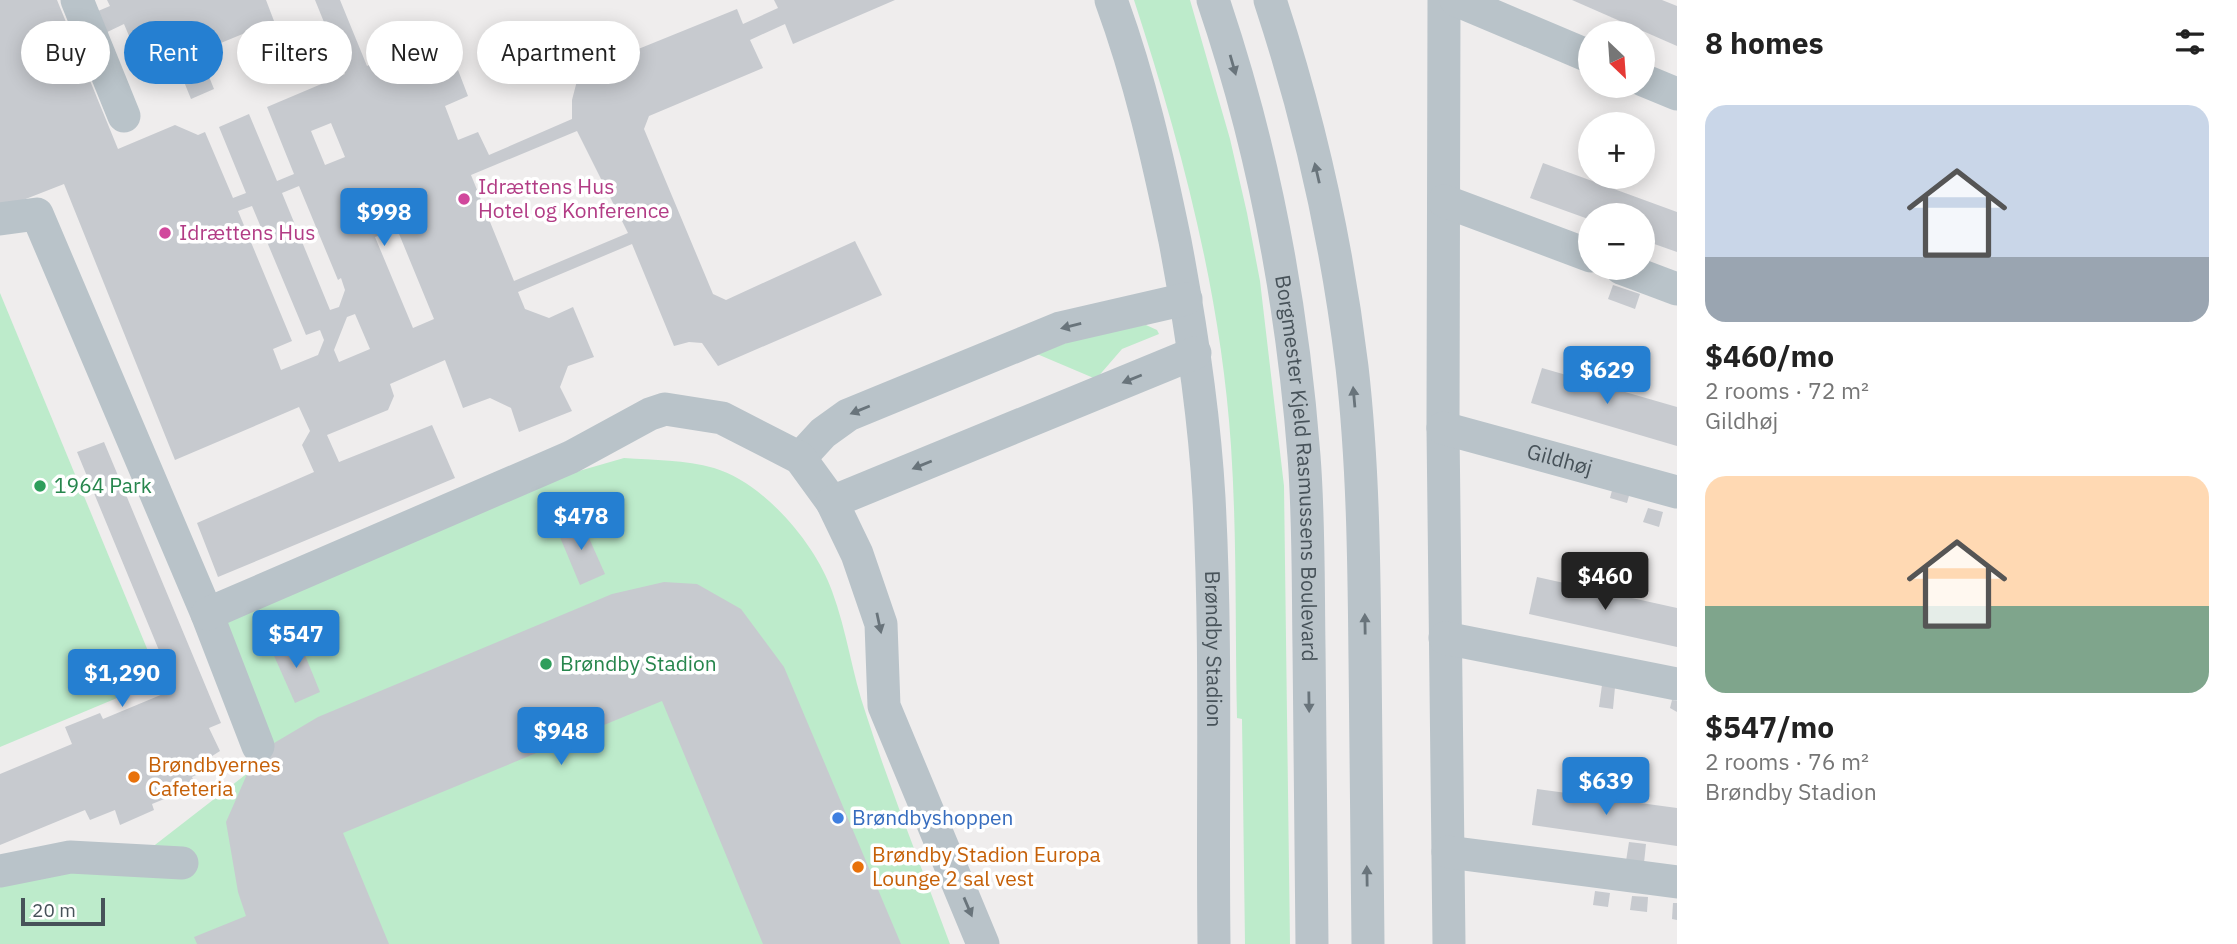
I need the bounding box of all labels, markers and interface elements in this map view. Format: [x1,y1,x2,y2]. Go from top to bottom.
chip: Buy [21,21,110,84]
chip: Rent [124,21,223,84]
chip: Filters [237,21,352,84]
chip: New [366,21,463,84]
chip: Apartment [477,21,640,84]
north arrow [1578,21,1656,98]
map controls [1578,21,1655,280]
text: 8 homes [1705,23,1824,62]
icon: filters [2171,23,2209,61]
one-way arrow [1228,54,1239,76]
button: + [1578,112,1655,189]
icon: home [1894,150,2020,276]
one-way arrow [1311,161,1322,183]
place label: Idrættens Hus Hotel og Konference [478,172,670,224]
pin: $998 [343,188,425,248]
marker: Idrættens Hus Hotel og Konference [456,191,472,207]
text: $998 [356,196,412,226]
button: − [1578,203,1655,280]
place label: Idrættens Hus [179,218,315,246]
marker: Idrættens Hus [157,225,173,241]
street label: Borgmester Kjeld Rasmussens Boulevard [1269,273,1324,662]
one-way arrow [1060,320,1082,331]
text: $460/mo [1705,336,1834,375]
pin: $629 [1566,346,1648,406]
text: $629 [1579,354,1635,384]
one-way arrow [1122,373,1143,384]
text: 2 rooms · 72 m² [1705,375,1869,405]
one-way arrow [1349,385,1360,407]
one-way arrow [850,404,871,415]
text: Gildhøj [1705,405,1778,435]
street label: Gildhøj [1524,437,1596,481]
one-way arrow [912,459,932,471]
place label: 1964 Park [54,471,152,499]
marker: 1964 Park [32,478,48,494]
pin: $478 [540,492,622,552]
text: $478 [553,500,609,530]
icon: home [1894,521,2020,647]
pin: $460 [1564,552,1646,612]
text: $460 [1577,560,1633,590]
street label: Brøndby Stadion [1199,570,1229,727]
pin: $547 [255,610,337,670]
one-way arrow [873,612,884,634]
one-way arrow [1359,613,1371,635]
text: $547 [268,618,324,648]
place label: Brøndby Stadion [560,649,717,677]
pin: $1,290 [65,650,179,709]
marker: Brøndby Stadion [538,656,554,672]
text: $1,290 [84,657,160,687]
one-way arrow [1303,691,1315,713]
text: $547/mo [1705,707,1834,746]
pin: $948 [520,708,602,767]
text: $948 [533,715,589,745]
text: 2 rooms · 76 m² [1705,746,1869,776]
place label: Brøndbyernes Cafeteria [148,750,281,802]
pin: $639 [1565,758,1647,817]
text: $639 [1578,765,1634,795]
marker: Brøndbyernes Cafeteria [126,769,142,785]
text: Brøndby Stadion [1705,776,1877,806]
place label: Brøndbyshoppen [852,803,1014,831]
marker: Brøndbyshoppen [830,810,846,826]
place label: Brøndby Stadion Europa Lounge 2 sal vest [872,840,1101,892]
marker: Brøndby Stadion Europa Lounge 2 sal vest [850,859,866,875]
one-way arrow [1361,865,1373,887]
scale bar [21,895,105,927]
one-way arrow [962,897,974,917]
text: 20 m [32,898,76,922]

